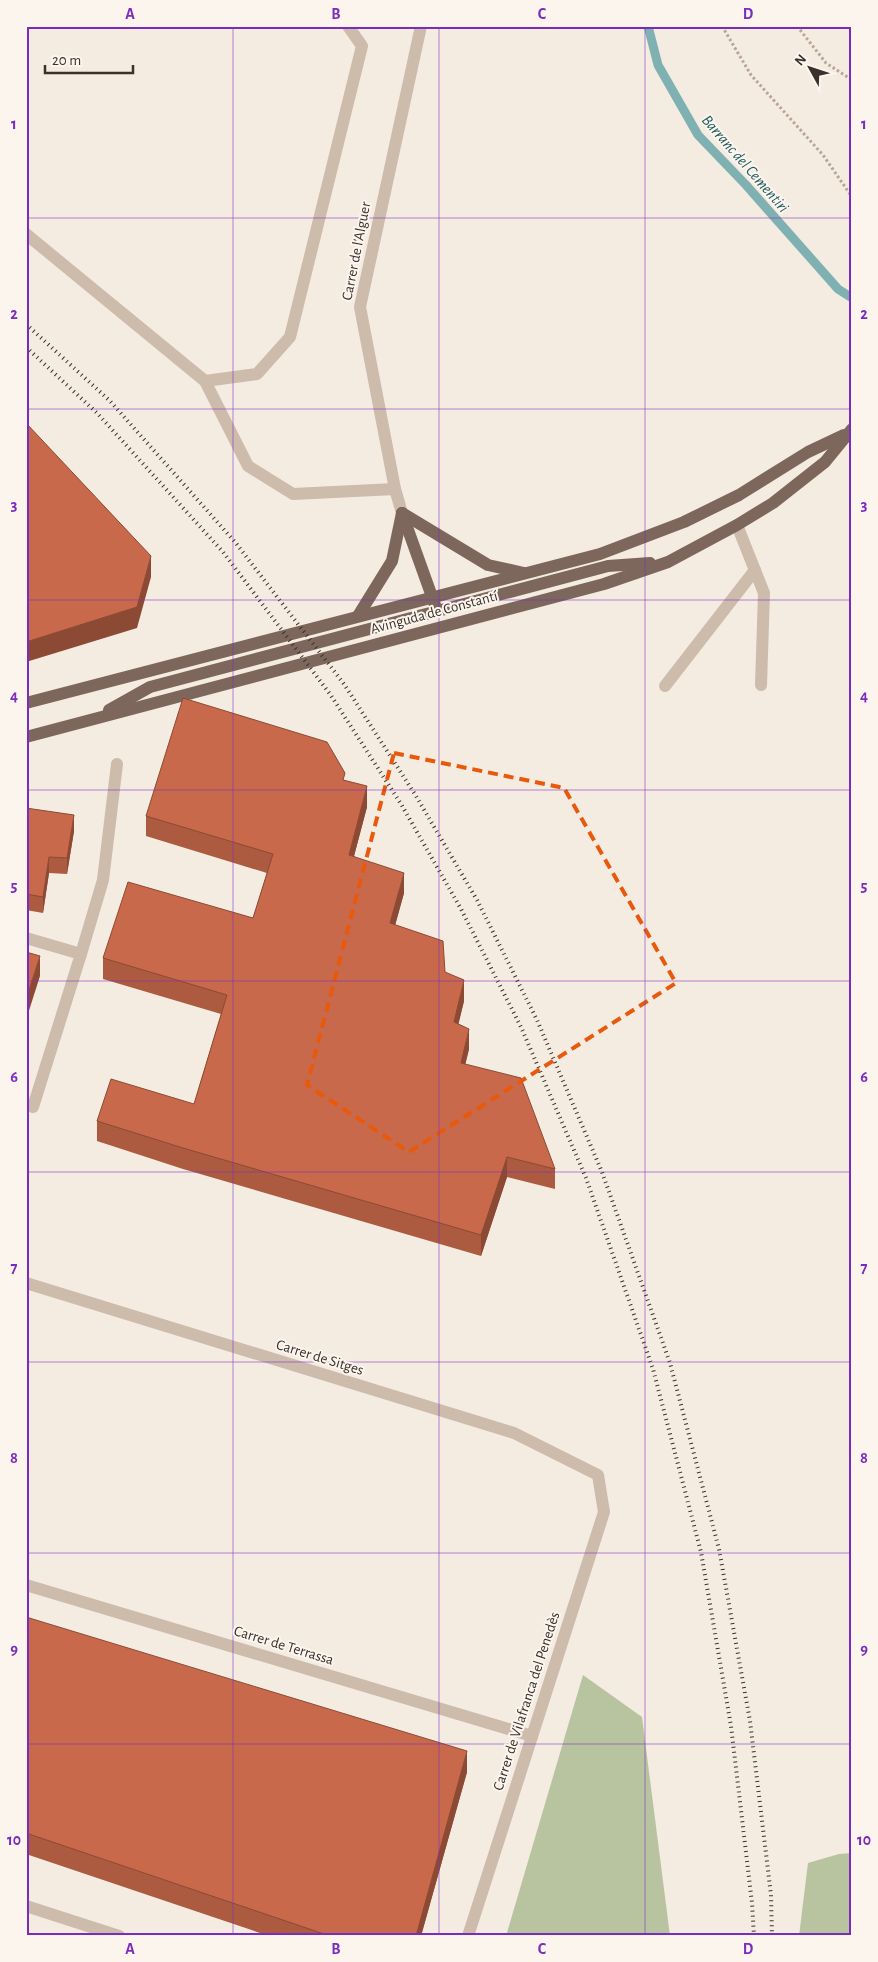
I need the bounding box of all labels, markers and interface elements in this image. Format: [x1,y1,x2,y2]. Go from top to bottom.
text: A [125,6,135,22]
text: B [331,6,341,22]
text: C [538,6,547,22]
text: D [743,6,754,22]
scale bar [45,42,132,74]
north arrow [786,42,836,92]
text: N [792,52,809,69]
text: 20 m [52,53,81,68]
water label: Barranc del Cementiri [699,112,792,216]
text: 1 [11,116,17,132]
text: 1 [861,116,867,132]
street label: Carrer de l'Alguer [340,200,373,302]
text: 2 [10,306,18,322]
text: 2 [860,306,868,322]
text: 3 [11,497,18,513]
text: 3 [861,497,868,513]
street label: Avinguda de Constantí [369,588,500,637]
text: 4 [10,688,18,704]
text: 4 [860,688,868,704]
text: 5 [11,878,18,894]
text: 5 [861,878,868,894]
text: 6 [10,1069,18,1085]
text: 6 [860,1069,868,1085]
text: 7 [11,1260,18,1276]
text: 7 [861,1260,868,1276]
street label: Carrer de Sitges [274,1337,365,1378]
text: 8 [10,1450,18,1466]
text: 8 [860,1450,868,1466]
street label: Carrer de Vilafranca del Penedès [490,1610,562,1792]
street label: Carrer de Terrassa [232,1623,336,1668]
text: 9 [10,1641,18,1657]
text: 9 [860,1641,868,1657]
text: 10 [7,1832,21,1848]
text: 10 [857,1832,871,1848]
text: A [125,1941,135,1957]
text: B [331,1941,341,1957]
text: C [538,1941,547,1957]
text: D [743,1941,754,1957]

